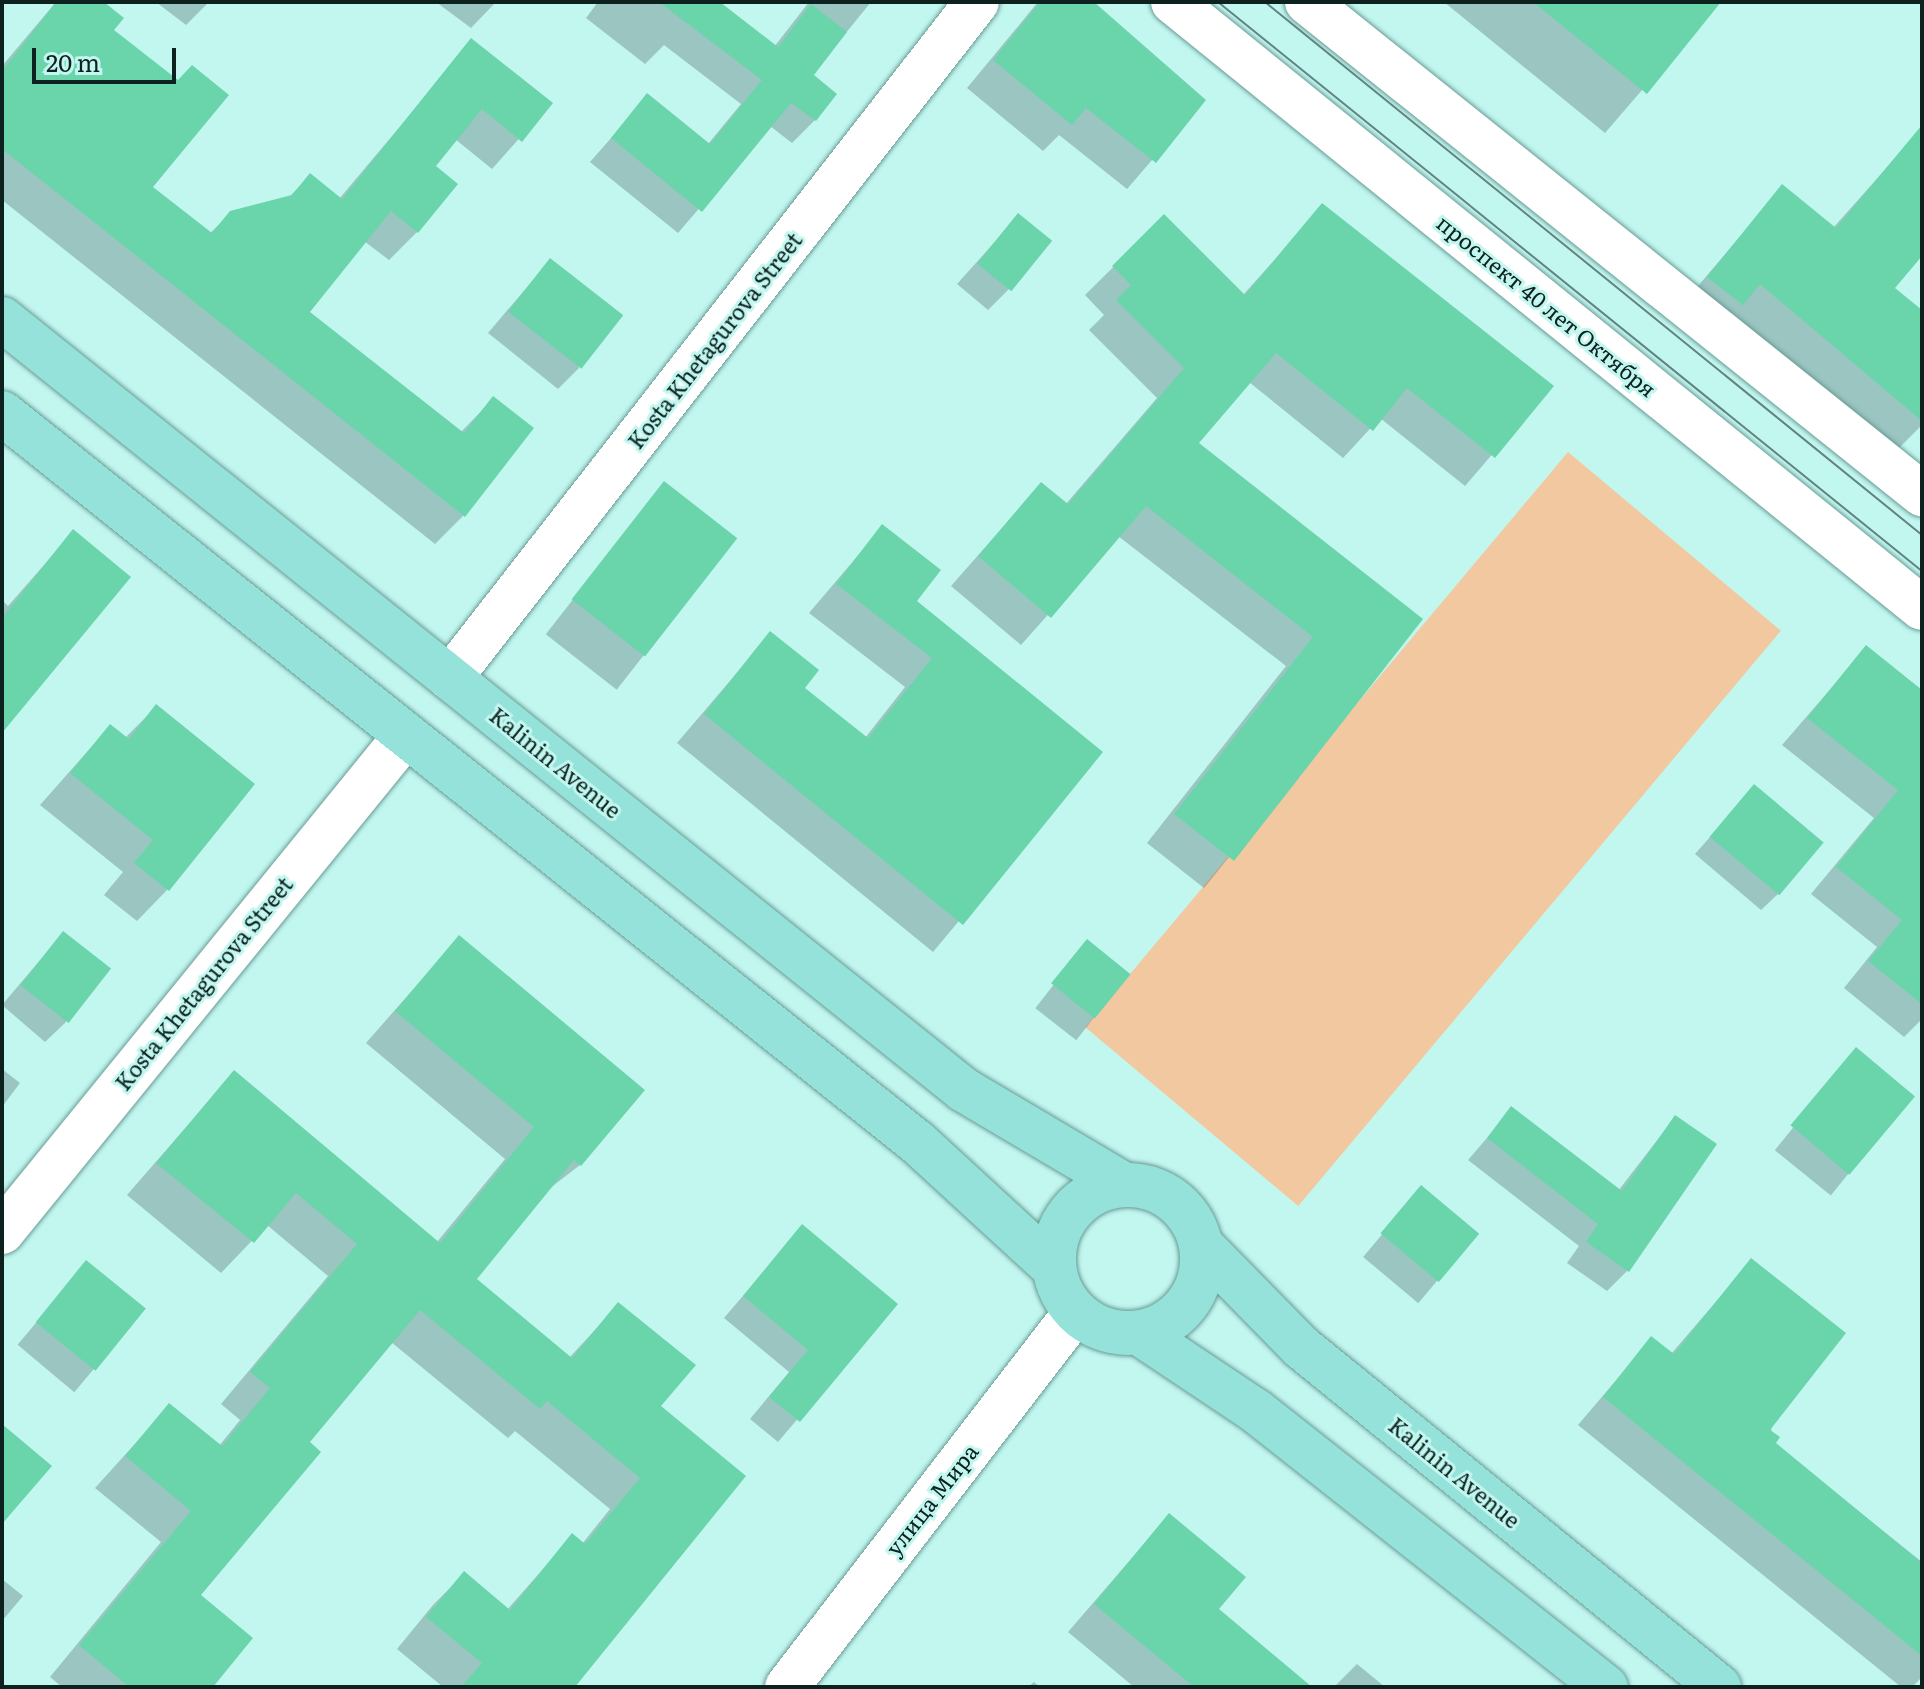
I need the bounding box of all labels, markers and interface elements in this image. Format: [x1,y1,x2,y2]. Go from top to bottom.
scale bar [36,32,180,82]
text: 20 m [46,44,100,79]
street label: проспект 40 лет Октября [1432,208,1662,402]
street label: Kosta Khetagurova Street [621,227,807,453]
street label: Kalinin Avenue [485,701,627,823]
street label: Kosta Khetagurova Street [109,871,297,1095]
street label: Kalinin Avenue [1384,1411,1526,1533]
street label: улица Мира [879,1438,983,1560]

